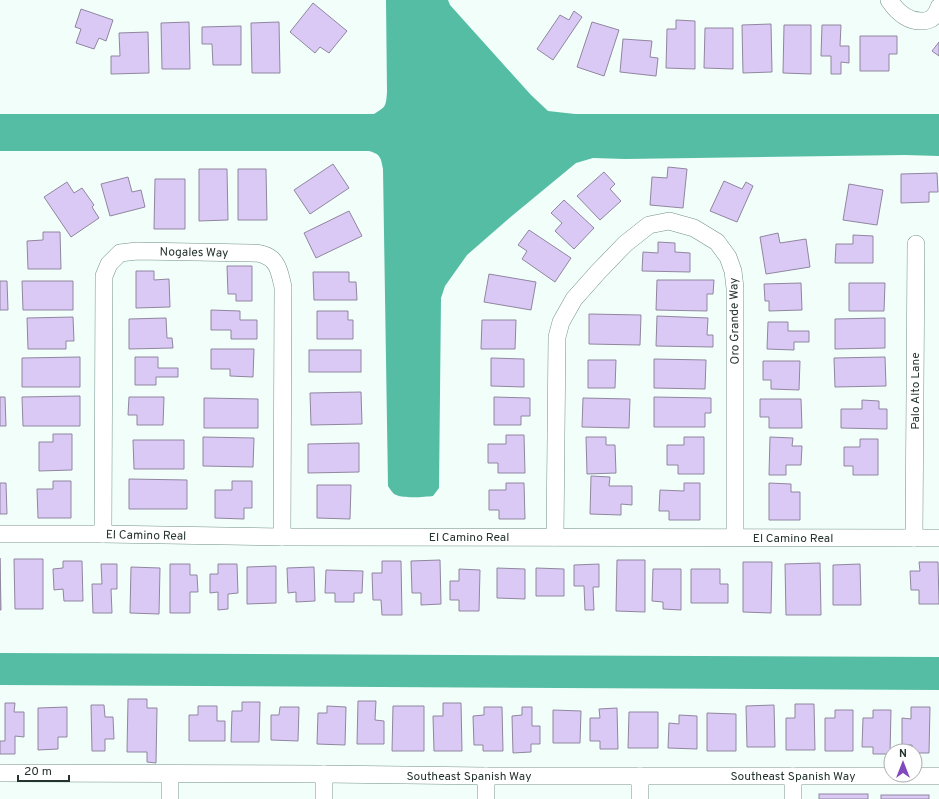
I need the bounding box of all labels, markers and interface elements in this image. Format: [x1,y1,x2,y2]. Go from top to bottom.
street label: Nogales Way [160,244,228,262]
street label: Oro Grande Way [726,277,744,365]
street label: Palo Alto Lane [908,352,924,430]
street label: El Camino Real [106,527,186,545]
street label: El Camino Real [429,530,509,546]
street label: El Camino Real [753,531,833,547]
north arrow [883,743,923,783]
text: N [899,747,907,761]
scale bar [18,757,69,783]
text: 20 m [24,764,52,780]
street label: Southeast Spanish Way [406,769,532,785]
street label: Southeast Spanish Way [730,769,856,785]

